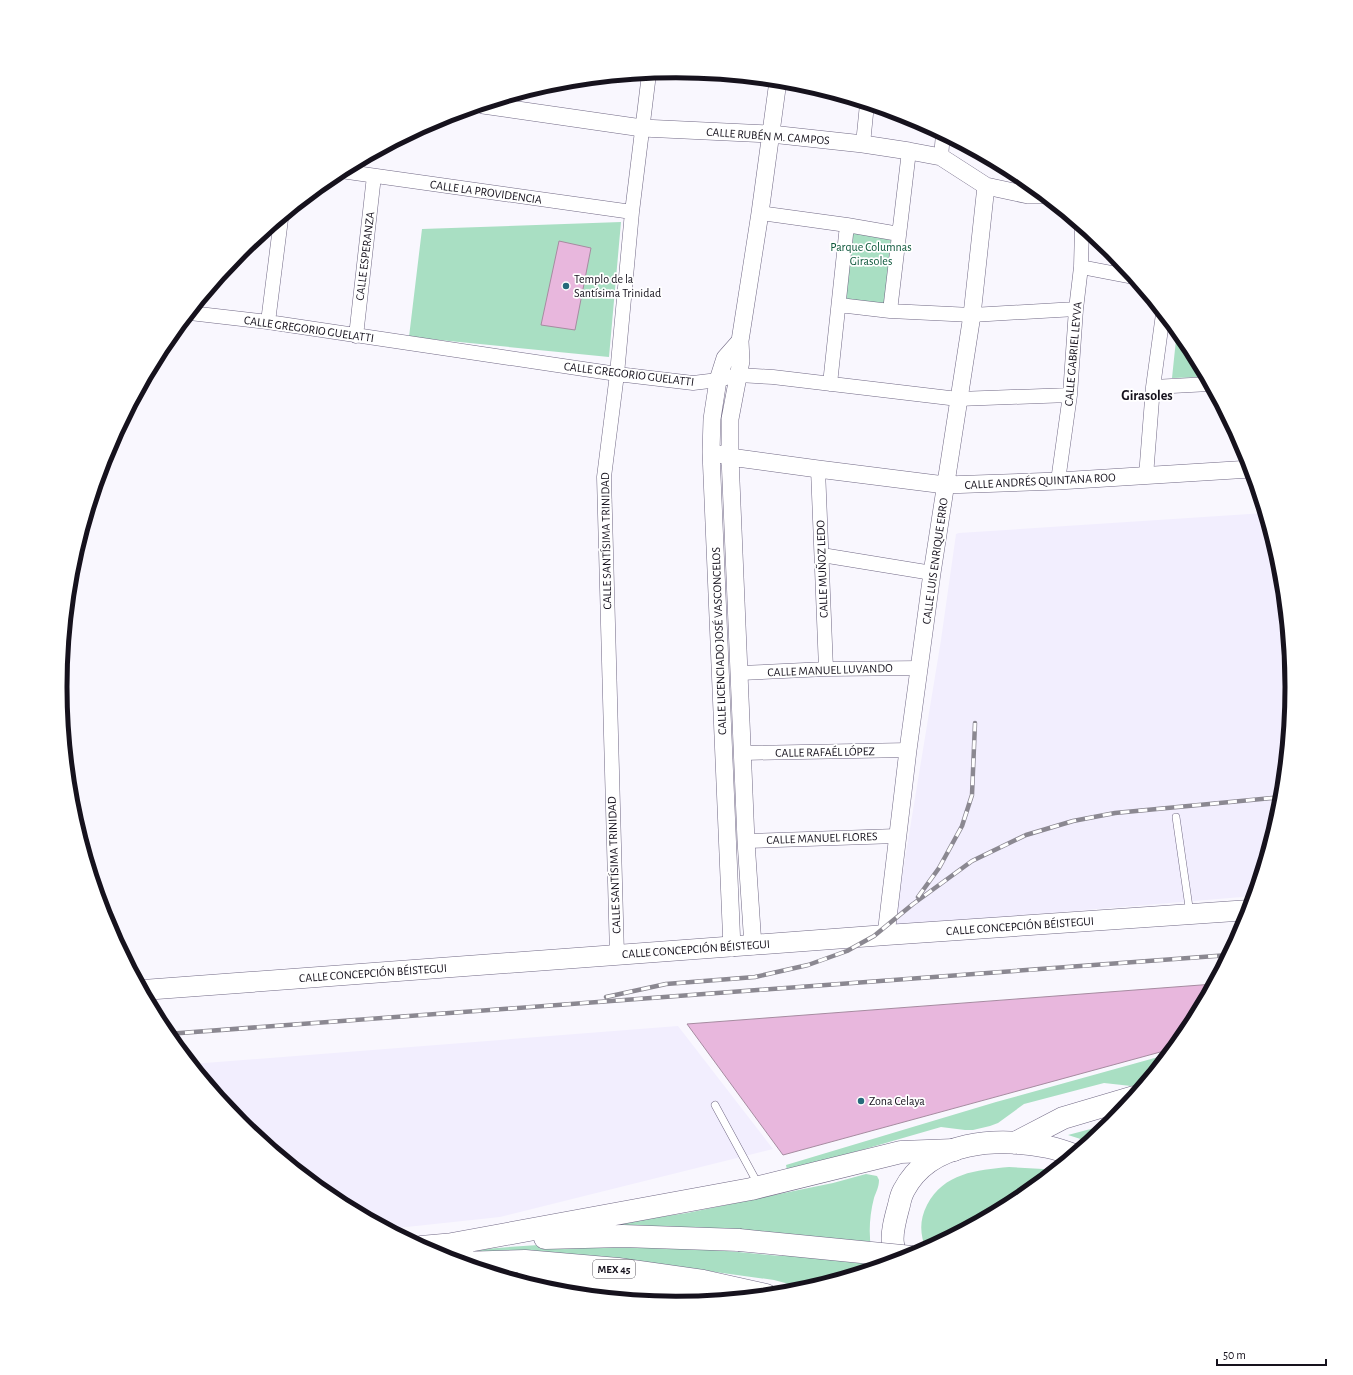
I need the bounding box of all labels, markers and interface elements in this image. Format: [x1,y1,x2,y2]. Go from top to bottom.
street label: CALLE RUBÉN M. CAMPOS [706,125,830,146]
street label: CALLE LA PROVIDENCIA [429,178,543,206]
street label: CALLE ESPERANZA [354,211,376,301]
park label: Parque Columnas Girasoles [830,241,912,267]
place label: Templo de la Santísima Trinidad [574,273,661,299]
marker: Templo de la Santísima Trinidad [561,281,571,291]
street label: CALLE GABRIEL LEYVA [1062,301,1084,407]
street label: CALLE GREGORIO GUELATTI [243,314,375,344]
street label: CALLE GREGORIO GUELATTI [563,360,695,388]
district label: Girasoles [1121,389,1173,403]
street label: CALLE ANDRÉS QUINTANA ROO [964,470,1116,492]
street label: CALLE SANTÍSIMA TRINIDAD [598,472,613,610]
street label: CALLE LUIS ENRIQUE ERRO [920,497,951,625]
street label: CALLE MUÑOZ LEDO [812,519,830,618]
street label: CALLE LICENCIADO JOSÉ VASCONCELOS [709,546,728,735]
street label: CALLE MANUEL LUVANDO [767,662,893,678]
street label: CALLE RAFAÉL LÓPEZ [775,744,875,759]
street label: CALLE SANTÍSIMA TRINIDAD [605,796,622,934]
street label: CALLE MANUEL FLORES [766,830,878,846]
street label: CALLE CONCEPCIÓN BÉISTEGUI [945,914,1094,937]
street label: CALLE CONCEPCIÓN BÉISTEGUI [621,937,770,960]
street label: CALLE CONCEPCIÓN BÉISTEGUI [298,961,447,984]
place label: Zona Celaya [869,1095,925,1108]
marker: Zona Celaya [856,1096,866,1106]
road number: MEX 45 [593,1260,635,1278]
scale bar [1217,1341,1326,1367]
text: 50 m [1223,1349,1246,1361]

